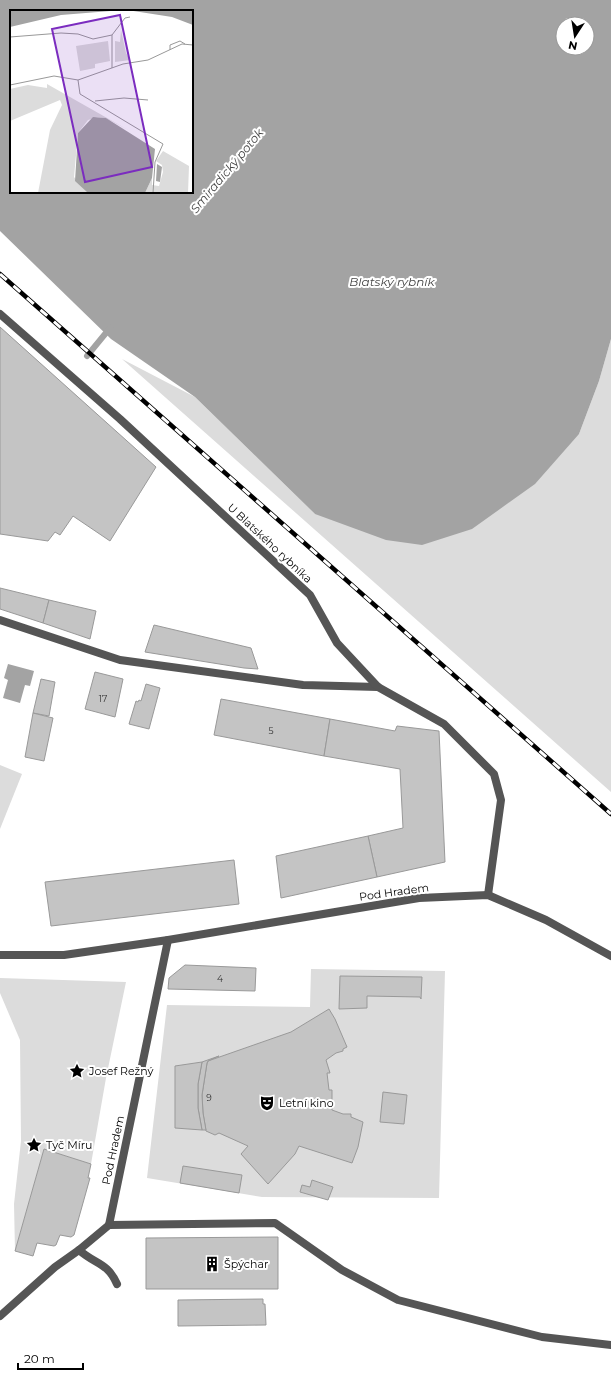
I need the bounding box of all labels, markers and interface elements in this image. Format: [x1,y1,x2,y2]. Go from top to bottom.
inset map [10,10,193,193]
north arrow [555,16,595,56]
text: N [567,38,579,54]
water label: Smiradický potok [187,125,267,216]
water label: Blatský rybník [349,274,436,289]
street label: U Blatského rybníka [225,500,315,586]
house number: 17 [99,693,107,704]
house number: 5 [268,725,274,736]
street label: Pod Hradem [358,880,430,904]
house number: 4 [217,973,223,984]
place icon: Josef Režný [68,1062,86,1080]
place label: Josef Režný [88,1064,153,1078]
house number: 9 [206,1092,212,1103]
theatre icon: Letní kino [258,1094,276,1112]
place label: Letní kino [279,1096,334,1110]
street label: Pod Hradem [99,1114,127,1186]
place icon: Tyč Míru [25,1136,43,1154]
place label: Tyč Míru [46,1138,92,1152]
building icon: Špýchar [203,1255,221,1273]
place label: Špýchar [224,1257,268,1271]
scale bar [18,1345,83,1371]
text: 20 m [24,1351,55,1366]

